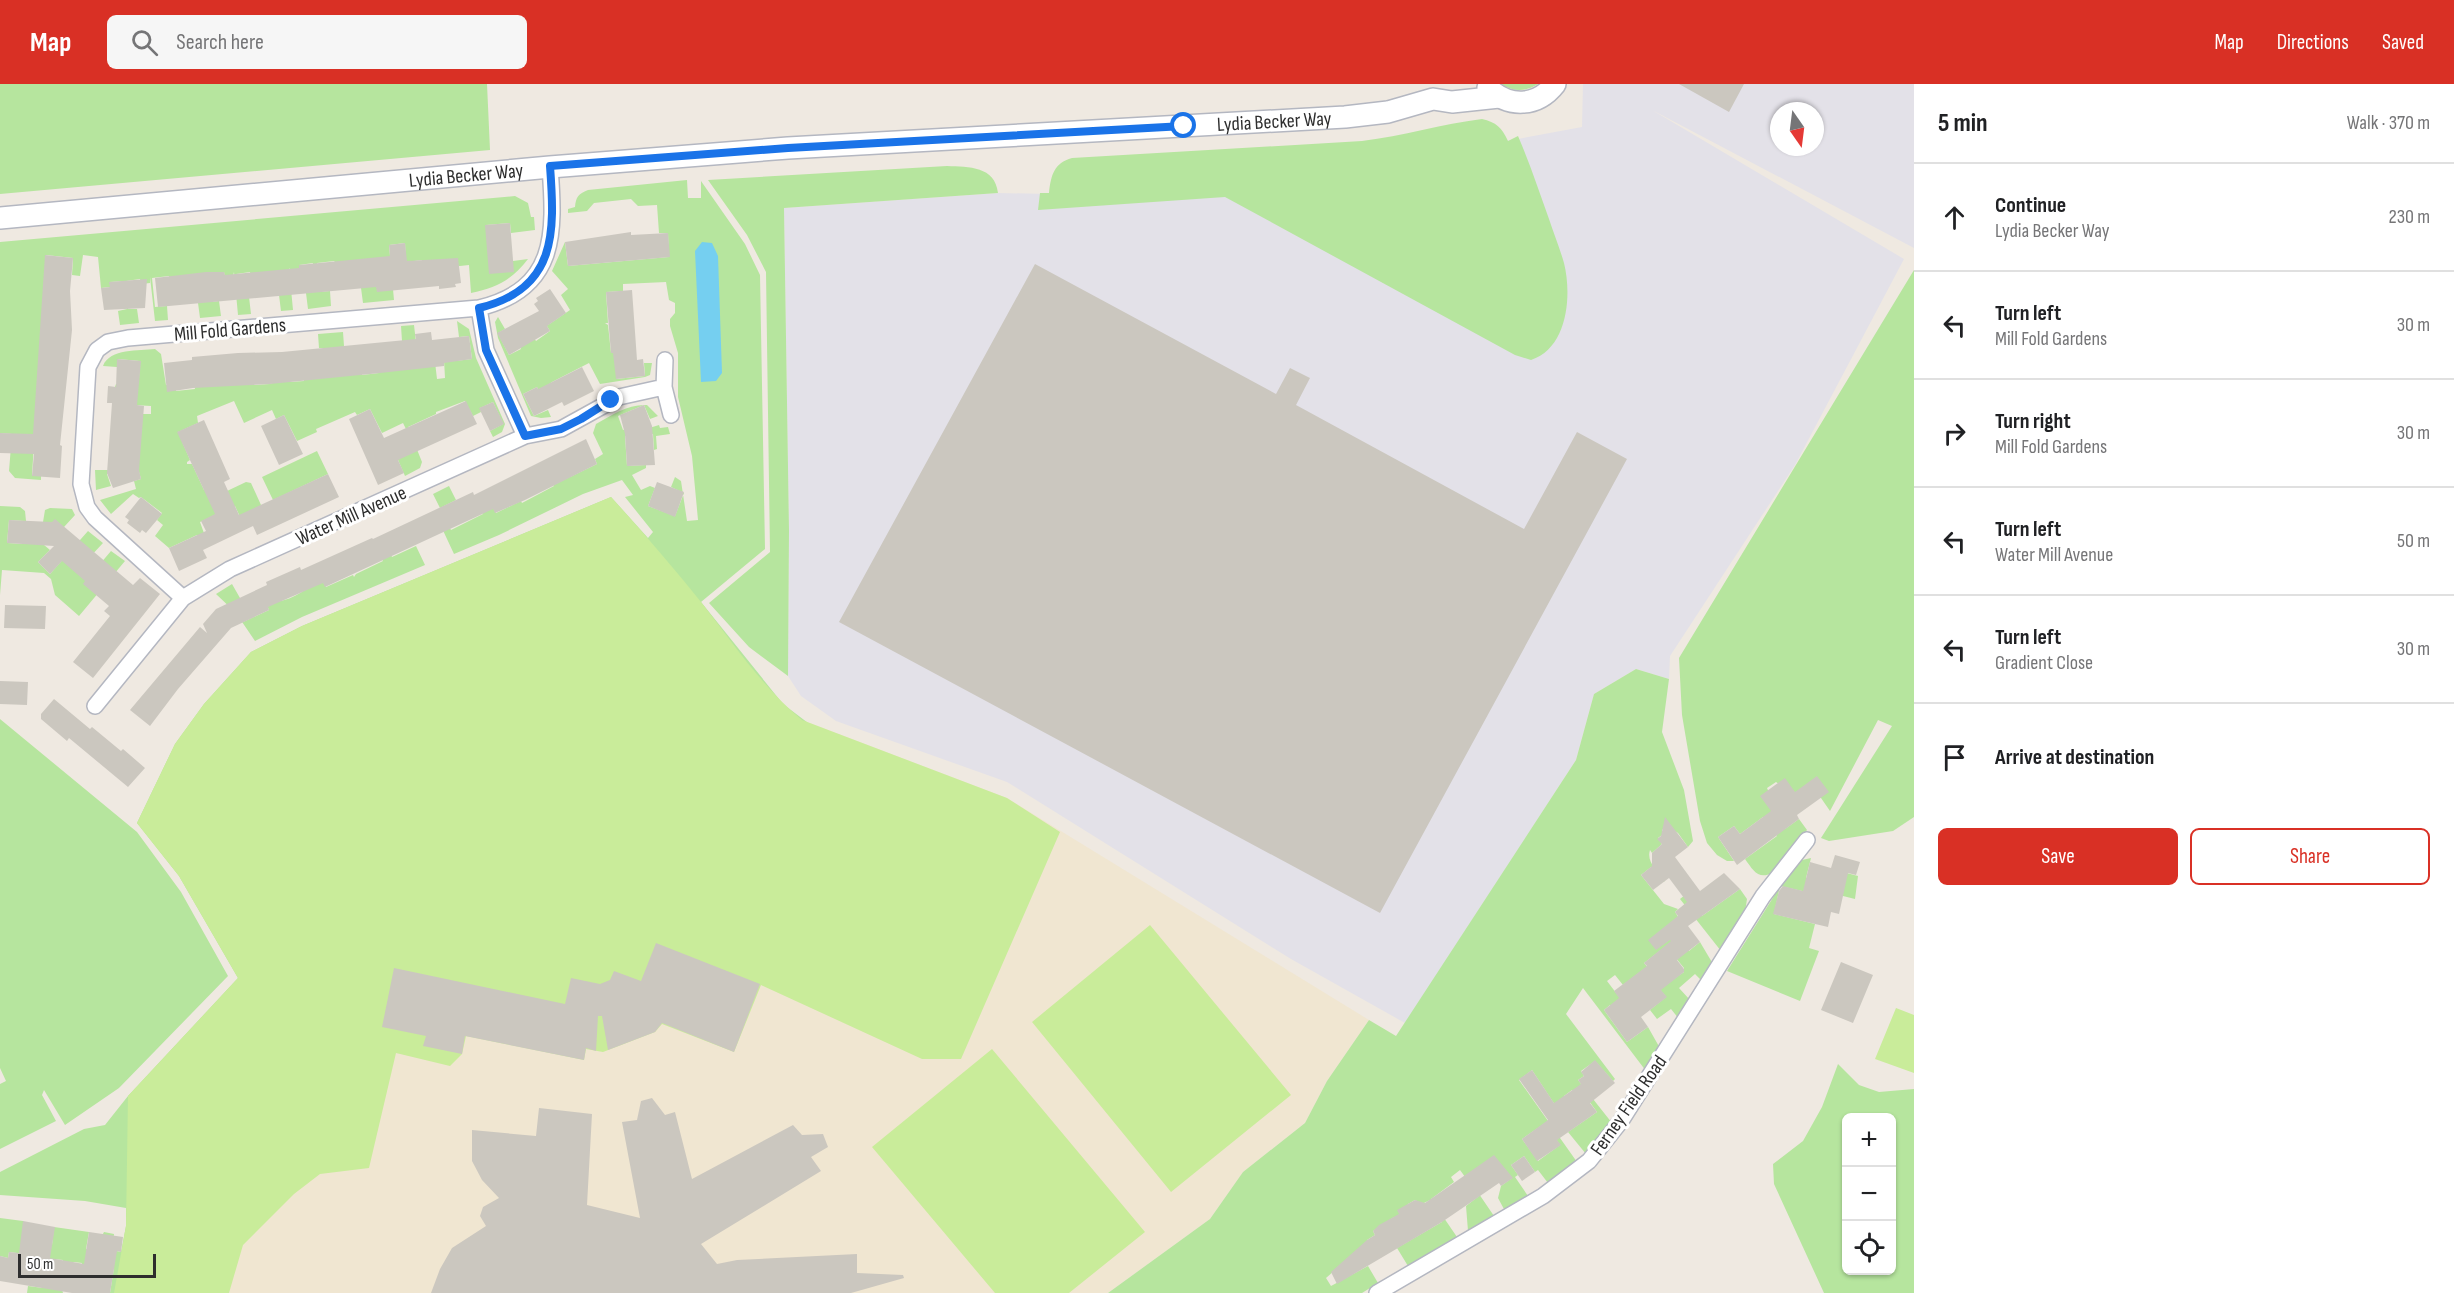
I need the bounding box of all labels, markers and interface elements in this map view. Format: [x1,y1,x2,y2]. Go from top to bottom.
search box [107,15,527,69]
text: Map [30,26,71,59]
icon: search [128,26,161,59]
text: Search here [176,29,264,56]
text: Map [2214,30,2244,55]
text: Directions [2277,30,2349,55]
text: Saved [2382,30,2424,55]
north arrow [1770,102,1824,156]
street label: Lydia Becker Way [1216,107,1332,137]
text: 5 min [1938,108,1988,139]
text: Walk · 370 m [2347,111,2430,135]
route start [1170,112,1196,138]
street label: Lydia Becker Way [408,159,524,193]
text: Continue [1995,192,2066,219]
icon: ahead [1938,201,1971,234]
text: 230 m [2388,205,2430,229]
text: Lydia Becker Way [1995,219,2109,243]
text: Turn left [1995,300,2061,327]
icon: left [1938,309,1971,342]
street label: Mill Fold Gardens [173,313,287,347]
text: 30 m [2397,313,2430,337]
text: Mill Fold Gardens [1995,327,2107,351]
route end [597,386,623,412]
text: Turn right [1995,408,2071,435]
icon: right [1938,417,1971,450]
text: 30 m [2397,421,2430,445]
text: Mill Fold Gardens [1995,435,2107,459]
street label: Water Mill Avenue [293,481,410,551]
text: Turn left [1995,516,2061,543]
icon: left [1938,525,1971,558]
text: 50 m [2397,529,2430,553]
text: Water Mill Avenue [1995,543,2113,567]
text: Turn left [1995,624,2061,651]
icon: left [1938,633,1971,666]
text: 30 m [2397,637,2430,661]
text: Gradient Close [1995,651,2093,675]
icon: arrive [1938,741,1971,774]
text: Arrive at destination [1995,744,2154,771]
button: Save [1938,828,2178,885]
button: Share [2190,828,2430,885]
street label: Ferney Field Road [1586,1051,1672,1160]
map controls [1842,1113,1896,1275]
button: + [1842,1113,1896,1167]
button: − [1842,1167,1896,1221]
button: locate [1842,1221,1896,1275]
scale bar [18,1251,156,1278]
text: 50 m [27,1255,53,1274]

